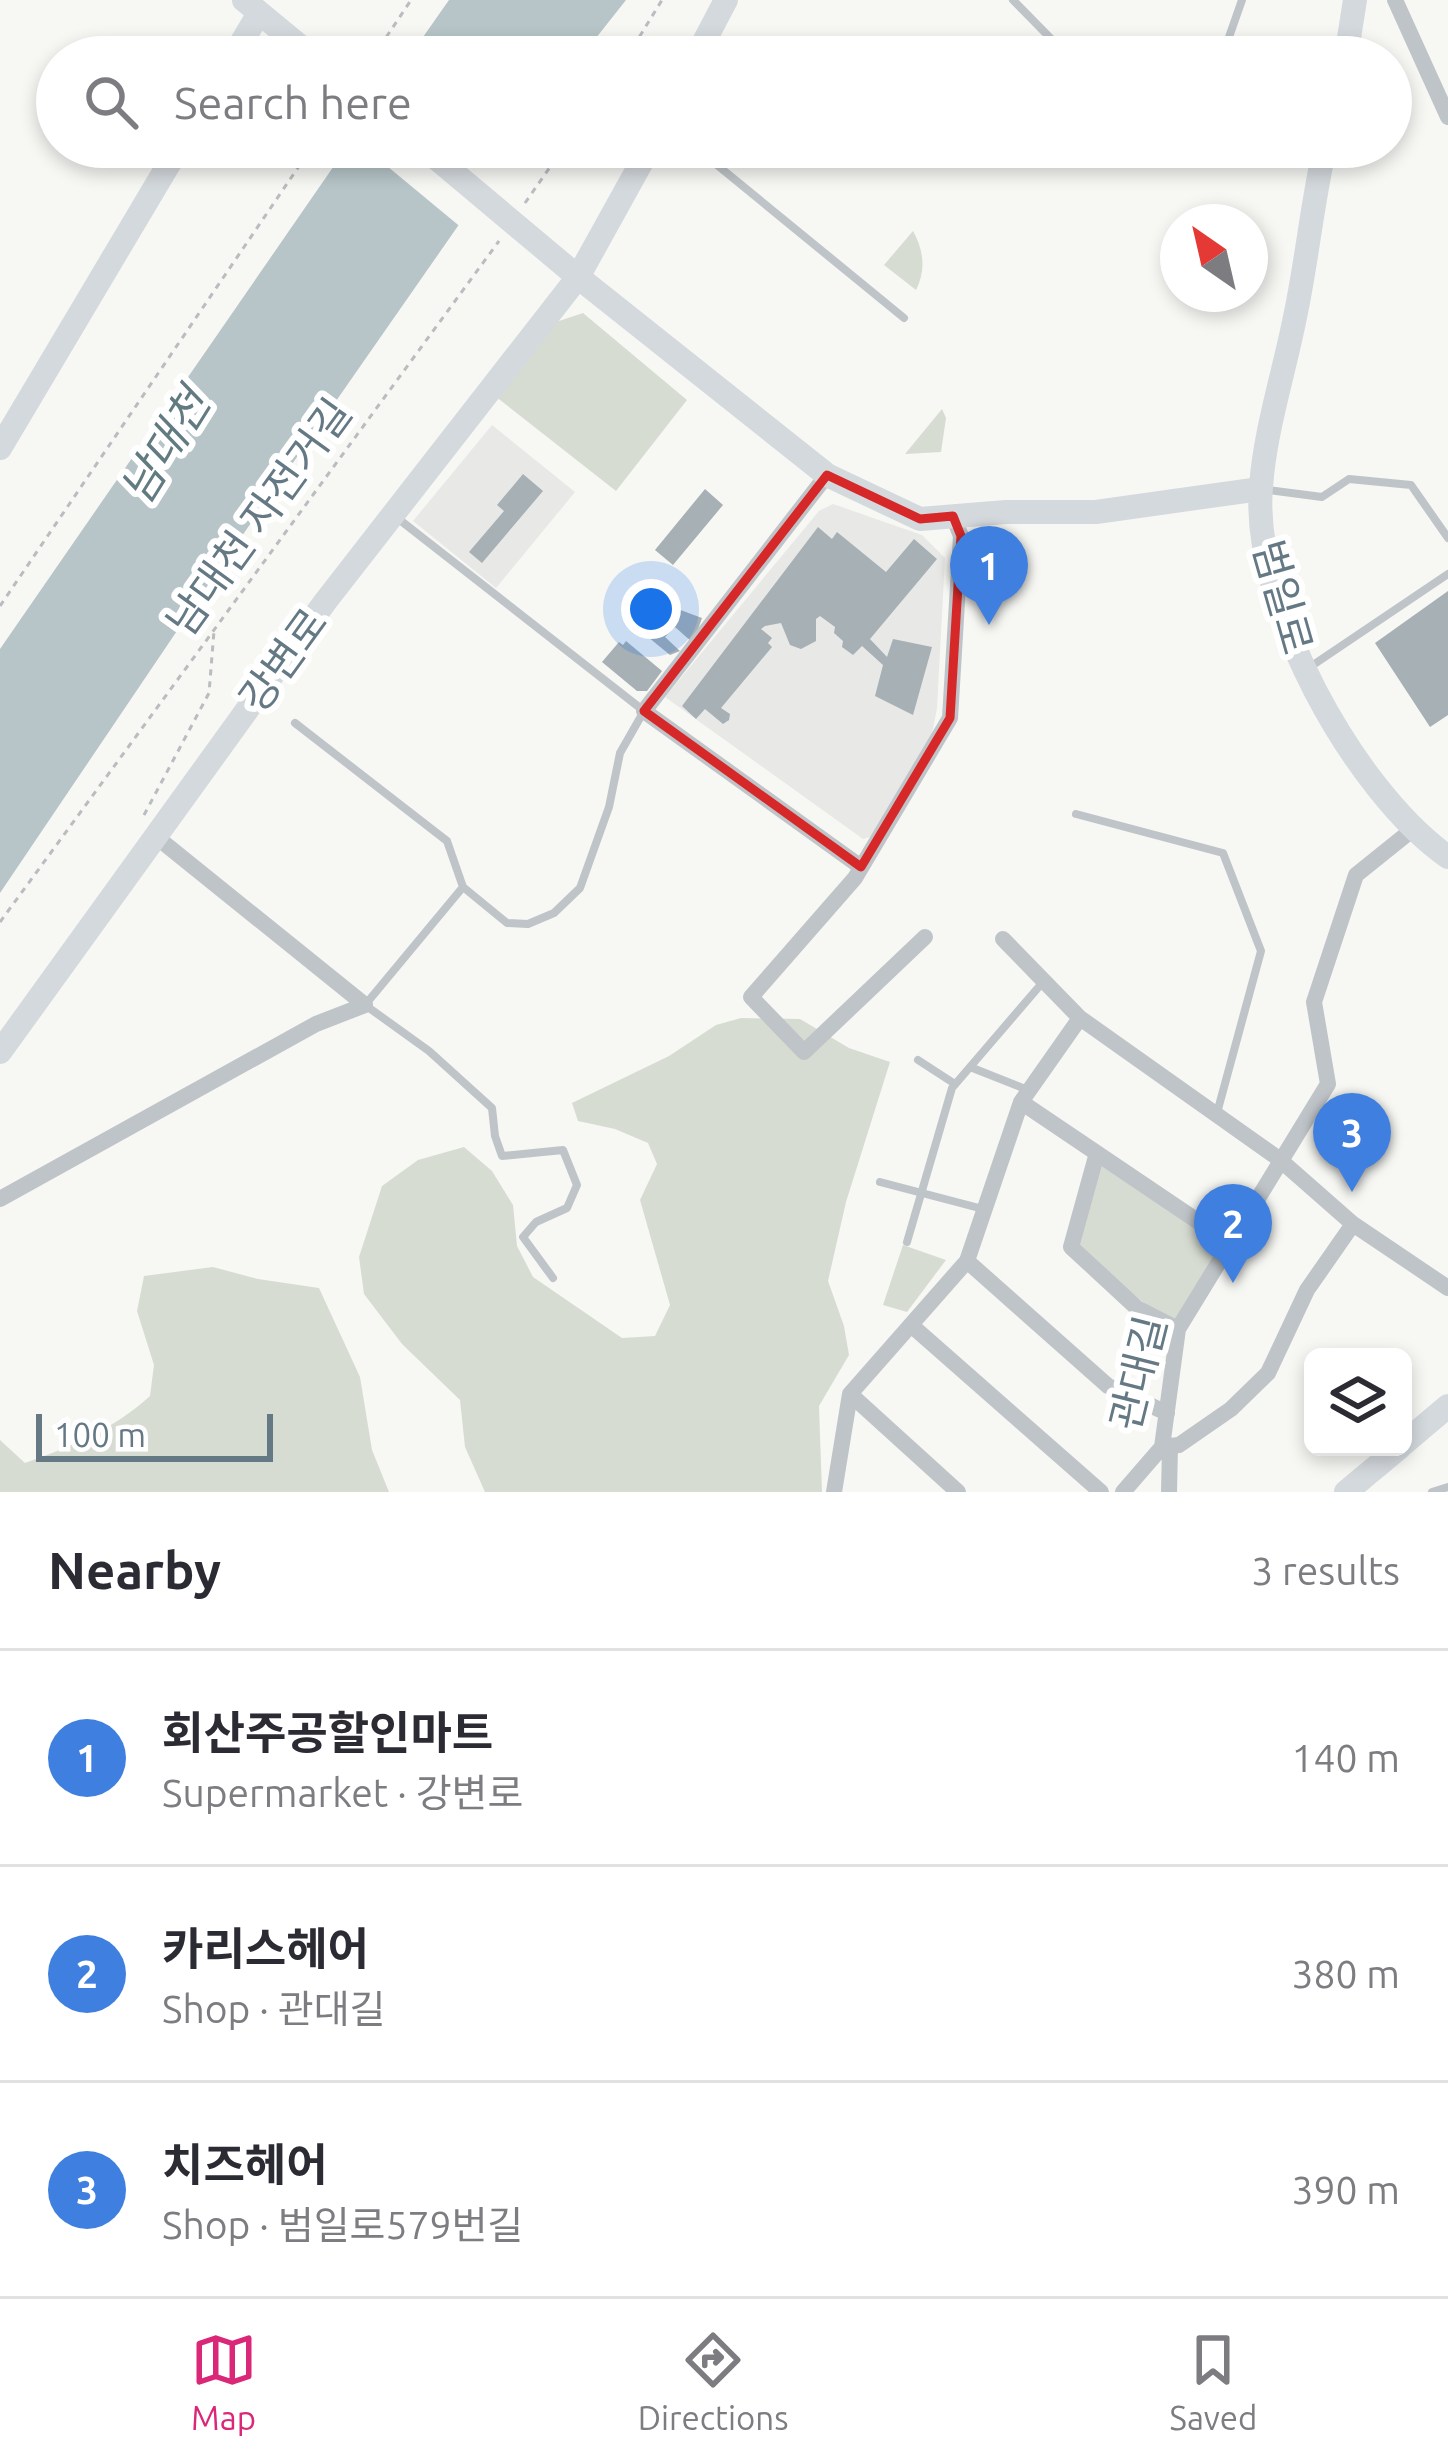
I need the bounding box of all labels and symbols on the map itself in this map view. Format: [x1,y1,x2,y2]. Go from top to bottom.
north arrow [1160,204,1268,312]
water label: 남대천 [110,376,222,512]
street label: 남대천 자전거길 [157,390,360,644]
pin: 1 [950,526,1028,625]
street label: 범일로 [1245,535,1322,659]
your location [621,579,681,639]
street label: 강변로 [230,599,336,720]
pin: 3 [1313,1093,1391,1192]
pin: 2 [1194,1184,1272,1283]
street label: 관대길 [1101,1311,1174,1435]
scale bar [36,1408,273,1461]

